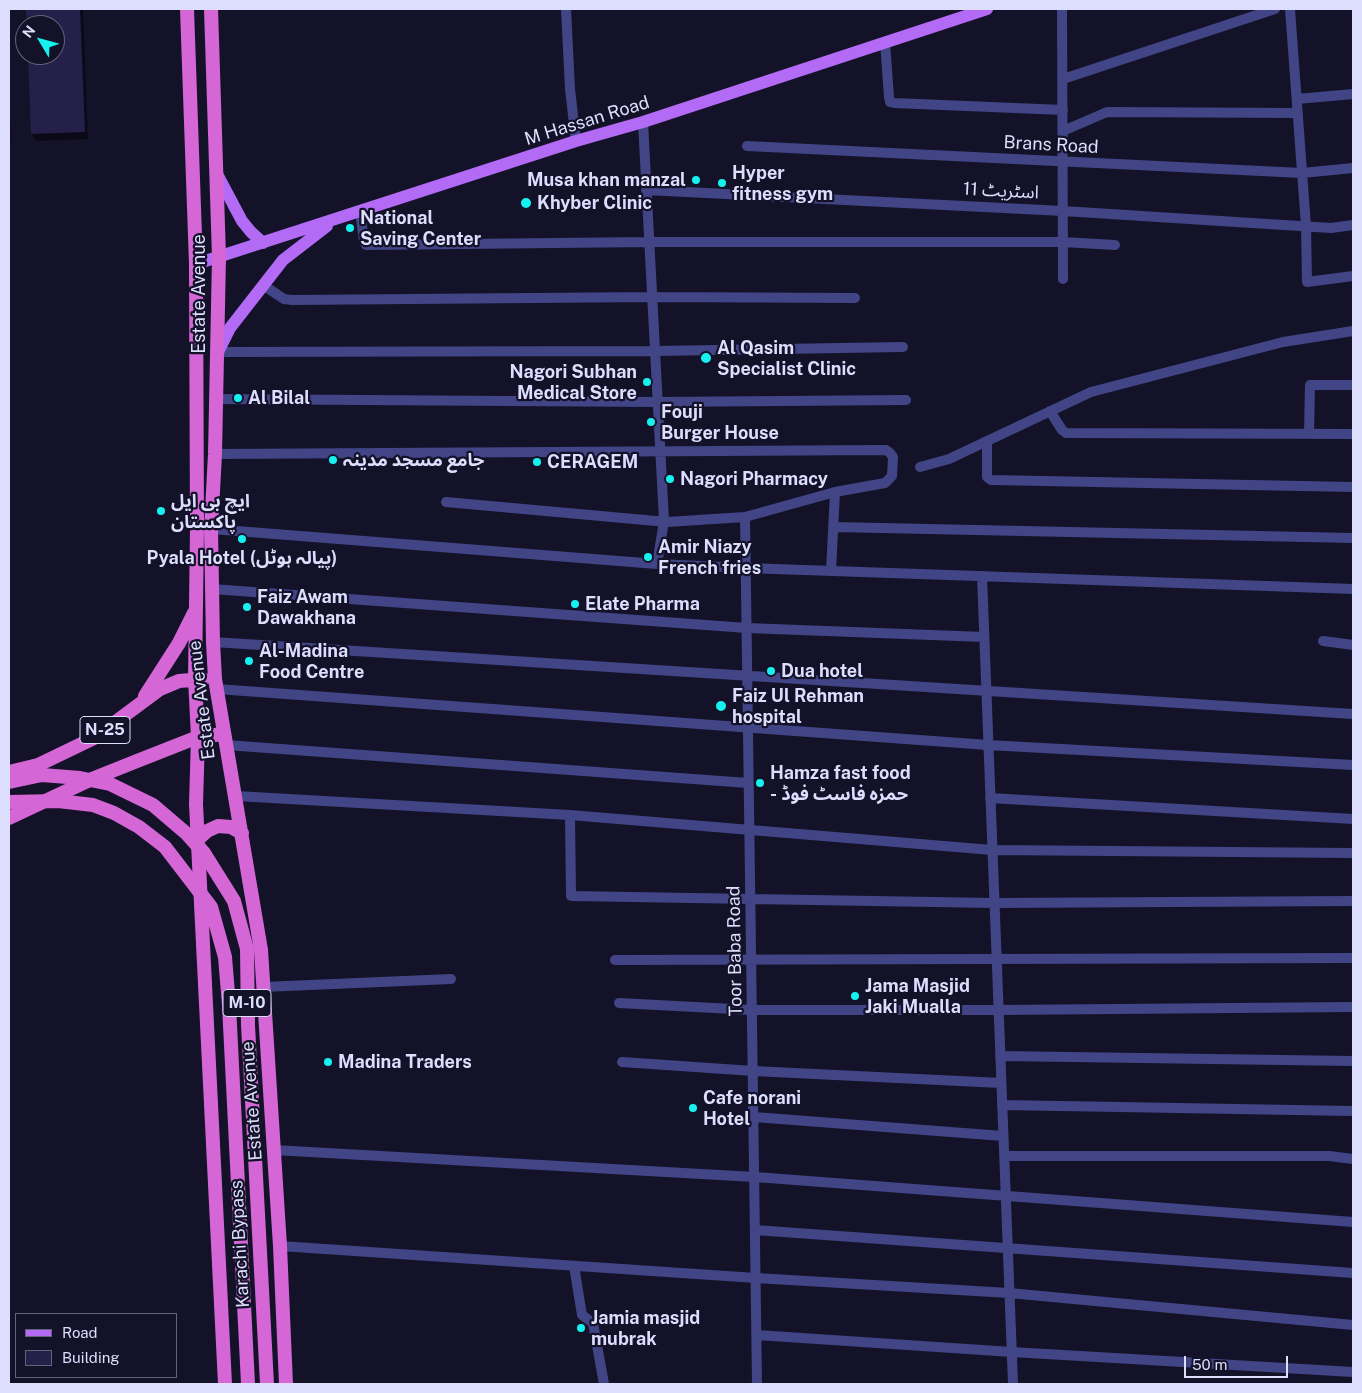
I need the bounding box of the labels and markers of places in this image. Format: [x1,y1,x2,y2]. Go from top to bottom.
place label: Hyper fitness gym [732,162,833,204]
place label: Musa khan manzal [527,169,686,191]
marker: Musa khan manzal [690,174,702,186]
marker: Hyper fitness gym [716,177,728,189]
place label: Khyber Clinic [537,192,652,214]
marker: Khyber Clinic [519,196,533,210]
place label: National Saving Center [360,207,481,250]
marker: National Saving Center [344,222,356,234]
place label: Al Qasim Specialist Clinic [717,337,856,379]
marker: Al Qasim Specialist Clinic [699,351,713,365]
place label: Nagori Subhan Medical Store [509,361,637,404]
marker: Nagori Subhan Medical Store [641,376,653,388]
place label: Al Bilal [248,387,310,409]
marker: Al Bilal [232,392,244,404]
place label: Fouji Burger House [661,401,779,444]
marker: Fouji Burger House [645,416,657,428]
place label: جامع مسجد مدینہ [343,449,484,471]
place label: CERAGEM [547,451,638,473]
marker: جامع مسجد مدینہ [327,454,339,466]
marker: CERAGEM [531,456,543,468]
place label: Nagori Pharmacy [680,468,828,490]
marker: Nagori Pharmacy [664,473,676,485]
place label: ایچ بی ایل پاکستان [171,490,250,532]
marker: ایچ بی ایل پاکستان [155,505,167,517]
marker: Pyala Hotel (پیالہ ہوٹل) [236,533,248,545]
place label: Amir Niazy French fries [658,536,761,578]
place label: Pyala Hotel (پیالہ ہوٹل) [147,547,337,569]
marker: Amir Niazy French fries [642,551,654,563]
place label: Faiz Awam Dawakhana [257,586,356,628]
place label: Elate Pharma [585,593,700,615]
marker: Elate Pharma [569,598,581,610]
marker: Faiz Awam Dawakhana [241,601,253,613]
place label: Al-Madina Food Centre [259,640,364,682]
marker: Al-Madina Food Centre [243,655,255,667]
place label: Dua hotel [781,660,863,682]
marker: Dua hotel [765,665,777,677]
place label: Faiz Ul Rehman hospital [732,685,864,728]
marker: Faiz Ul Rehman hospital [714,699,728,713]
place label: Hamza fast food - حمزہ فاسٹ فوڈ [770,762,911,804]
marker: Hamza fast food - حمزہ فاسٹ فوڈ [754,777,766,789]
place label: Jama Masjid Jaki Mualla [865,975,970,1018]
marker: Jama Masjid Jaki Mualla [849,990,861,1002]
place label: Madina Traders [338,1051,472,1073]
marker: Madina Traders [322,1056,334,1068]
place label: Cafe norani Hotel [703,1087,801,1130]
marker: Cafe norani Hotel [687,1102,699,1114]
place label: Jamia masjid mubrak [591,1307,700,1350]
marker: Jamia masjid mubrak [575,1322,587,1334]

